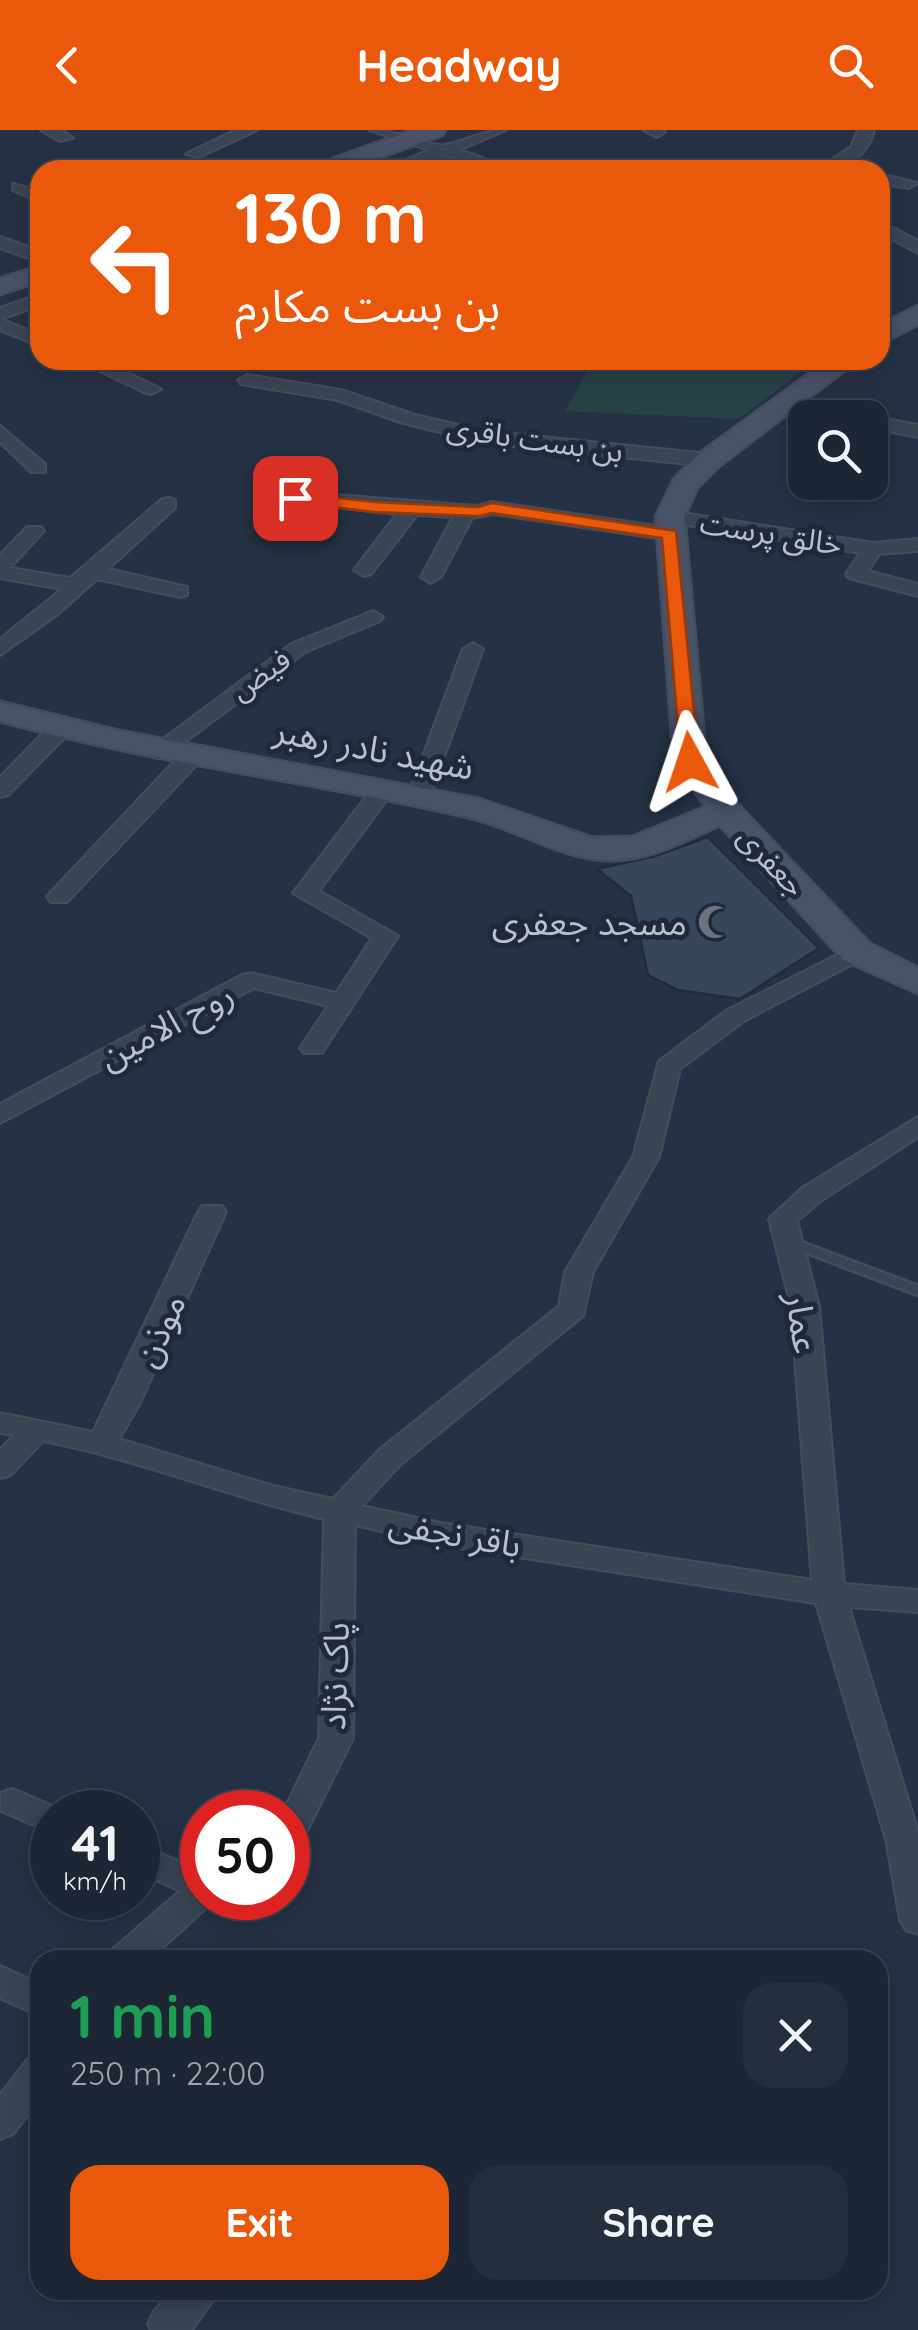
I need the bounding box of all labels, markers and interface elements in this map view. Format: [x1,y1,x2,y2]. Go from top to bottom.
text: Headway [356,37,562,93]
icon: back [40,38,95,93]
icon: search [823,38,878,93]
text: 130 m [235,173,427,261]
icon: left [70,200,200,330]
text: بن بست مکارم [235,277,500,333]
map controls [788,400,888,500]
button: search [788,400,888,500]
street label: بن بست باقری [444,408,626,470]
pin [253,456,338,541]
icon: arrive [268,471,323,526]
street label: خالق پرست [697,503,845,564]
street label: فیض [222,640,298,708]
street label: شهید نادر رهبر [269,707,478,789]
position arrow [638,710,742,814]
street label: جعفری [730,818,814,904]
place label: مسجد جعفری [492,900,687,944]
mosque icon: مسجد جعفری [696,903,734,941]
street label: روح الامین [91,971,243,1083]
street label: موذن [123,1286,195,1374]
street label: عمار [777,1289,829,1356]
street label: باقر نجفی [385,1500,525,1566]
street label: پاک نژاد [310,1621,359,1731]
speed limit sign: 50 [180,1790,310,1920]
text: 41 [71,1811,119,1874]
text: km/h [63,1865,127,1896]
text: 1 min [70,1978,215,2053]
button: close [743,1983,848,2088]
text: 250 m · 22:00 [70,2053,265,2093]
button: Exit [70,2165,449,2280]
button: Share [469,2165,848,2280]

